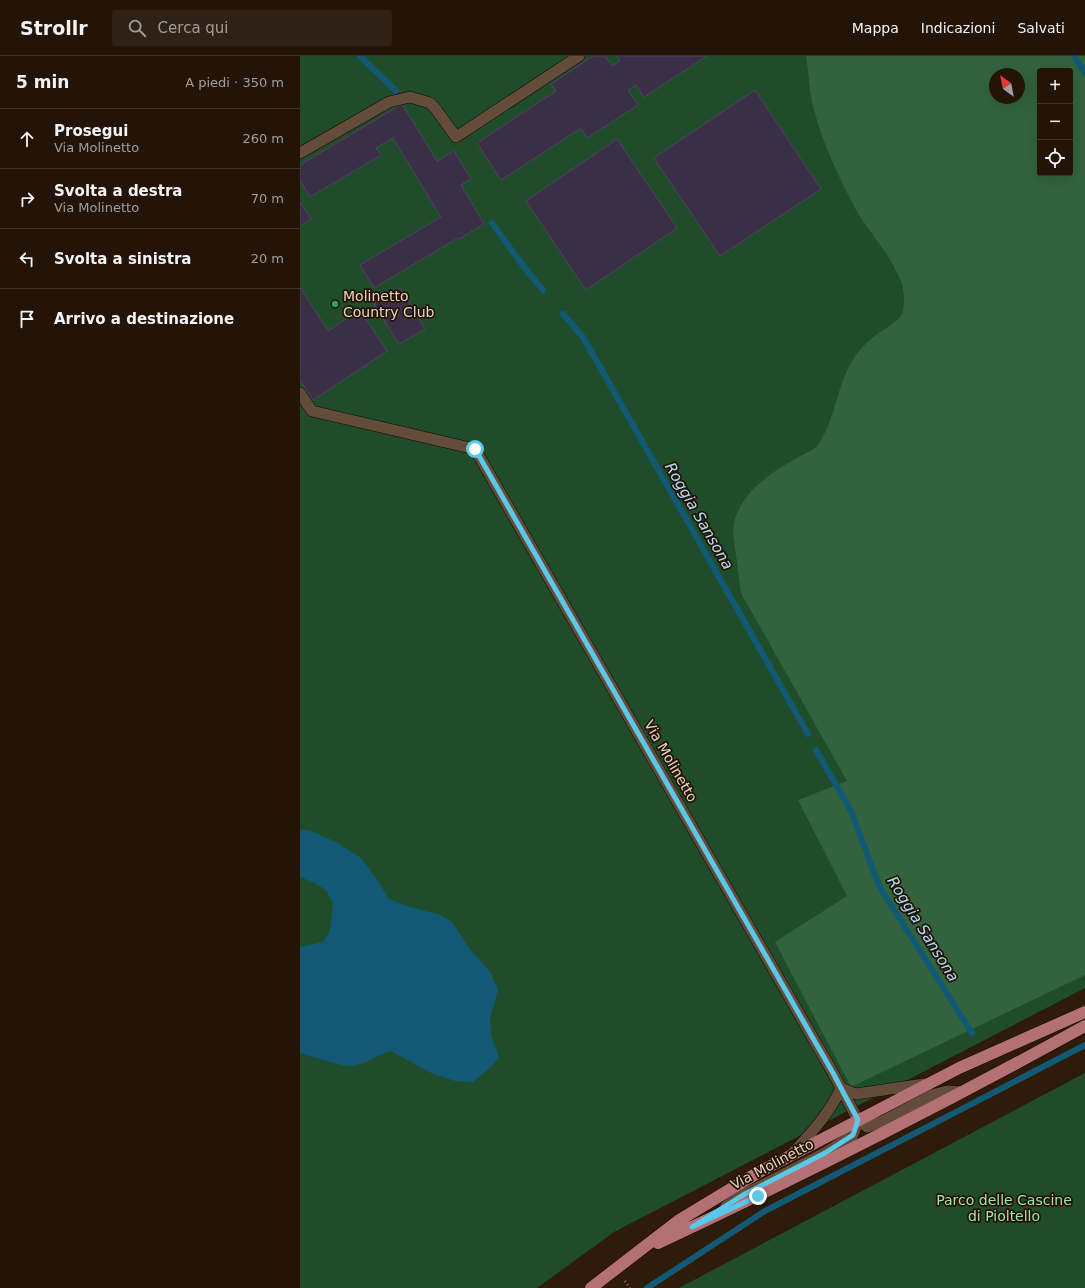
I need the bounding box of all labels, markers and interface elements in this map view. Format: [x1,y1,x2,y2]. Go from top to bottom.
search box [112,10,392,46]
text: Strollr [20,17,88,39]
icon: search [126,17,148,39]
text: Cerca qui [158,19,229,37]
text: Mappa [852,20,899,36]
text: Indicazioni [921,20,995,36]
text: Salvati [1017,20,1065,36]
north arrow [989,68,1025,104]
map controls [1037,68,1073,176]
button: + [1037,68,1073,104]
text: 5 min [16,72,69,92]
text: A piedi · 350 m [185,75,284,90]
button: − [1037,104,1073,140]
text: Prosegui [54,122,128,140]
icon: ahead [16,128,38,150]
text: 260 m [242,131,284,146]
text: Via Molinetto [54,140,139,155]
button: locate [1037,140,1073,176]
text: Svolta a destra [54,182,182,200]
icon: right [16,188,38,210]
text: 70 m [251,191,284,206]
text: Via Molinetto [54,200,139,215]
icon: left [16,248,38,270]
text: Svolta a sinistra [54,250,191,268]
text: 20 m [251,251,284,266]
place label: Molinetto Country Club [343,288,435,320]
marker: Molinetto Country Club [330,299,340,309]
icon: arrive [16,308,38,330]
text: Arrivo a destinazione [54,310,234,328]
route start [466,440,484,458]
water label: Roggia Sansona [661,459,737,573]
street label: Via Molinetto [641,717,701,805]
water label: Roggia Sansona [883,873,963,985]
street label: Via Molinetto [728,1135,816,1193]
route end [749,1187,767,1205]
park label: Parco delle Cascine di Pioltello [936,1192,1072,1224]

